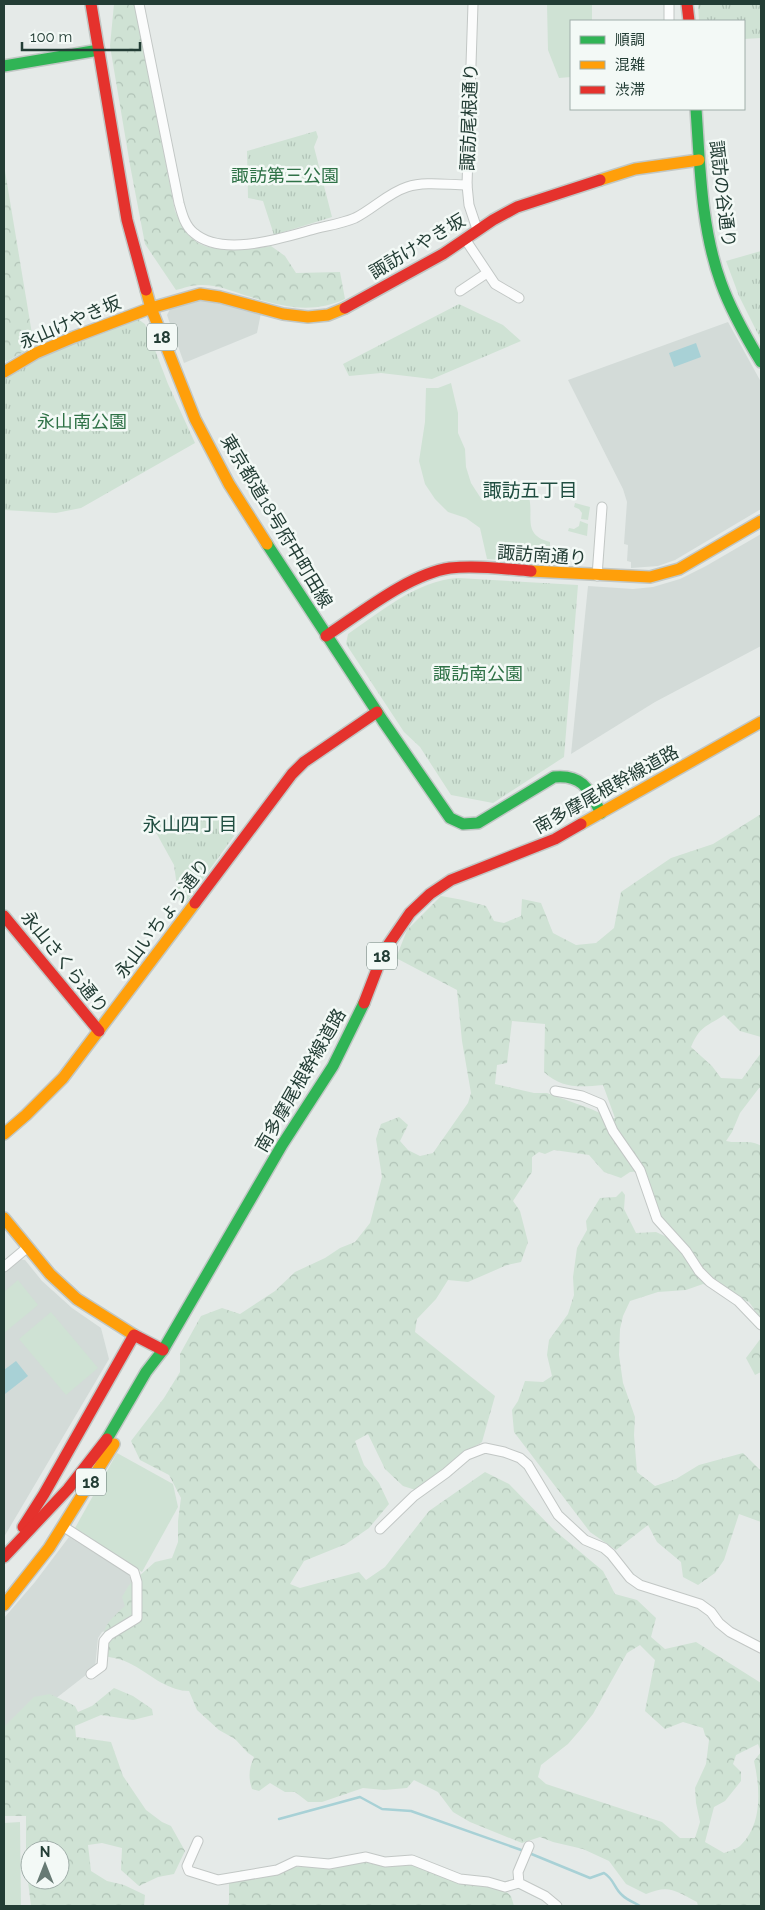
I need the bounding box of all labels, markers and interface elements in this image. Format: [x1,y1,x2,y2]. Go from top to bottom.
scale bar [22,20,140,52]
legend [570,20,745,110]
text: 100 m [30,28,72,46]
text: 順調 [615,31,645,49]
text: 混雑 [615,56,645,74]
street label: 諏訪尾根通り [457,63,481,171]
text: 渋滞 [615,81,645,99]
street label: 諏訪の谷通り [706,139,740,249]
park label: 諏訪第三公園 [231,165,339,186]
street label: 諏訪けやき坂 [365,209,469,283]
street label: 永山けやき坂 [16,291,124,353]
road number: 18 [147,324,177,351]
park label: 永山南公園 [37,411,127,432]
street label: 東京都道18号府中町田線 [217,431,337,611]
district label: 諏訪五丁目 [482,479,578,501]
street label: 諏訪南通り [496,541,588,569]
park label: 諏訪南公園 [433,663,523,684]
street label: 南多摩尾根幹線道路 [530,741,682,837]
district label: 永山四丁目 [142,813,238,835]
street label: 永山いちょう通り [110,854,214,982]
street label: 永山さくら通り [17,906,113,1018]
road number: 18 [367,942,397,969]
street label: 南多摩尾根幹線道路 [250,1005,350,1155]
road number: 18 [76,1468,106,1495]
north arrow [20,1840,70,1890]
text: N [40,1844,50,1860]

